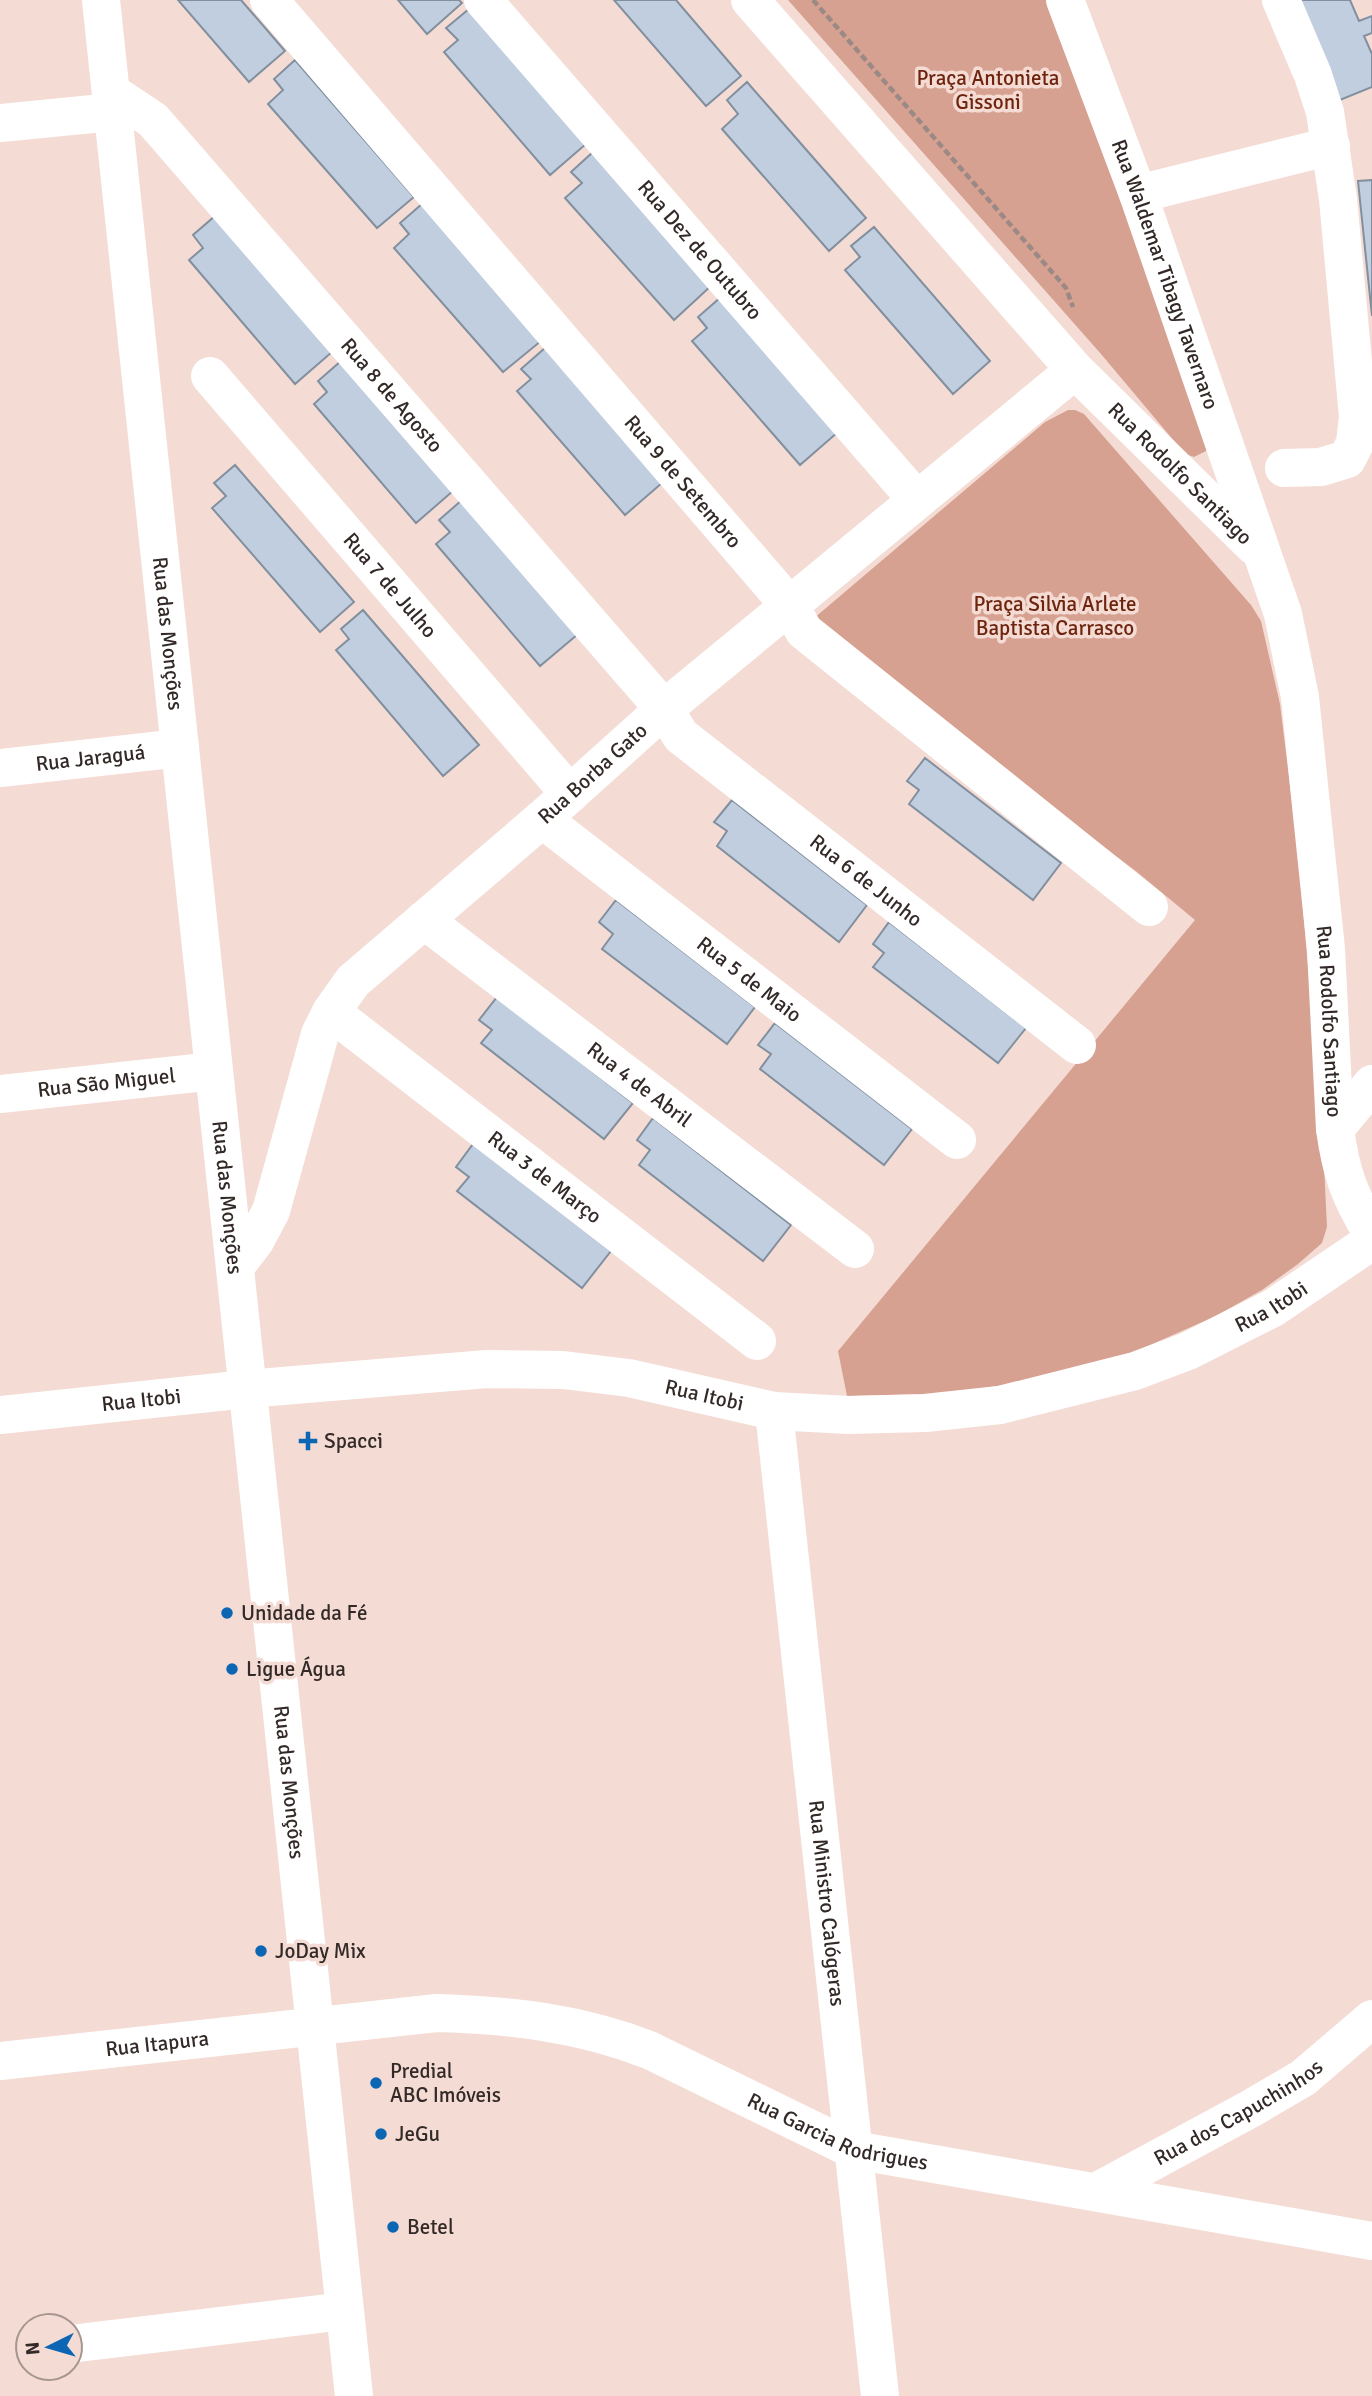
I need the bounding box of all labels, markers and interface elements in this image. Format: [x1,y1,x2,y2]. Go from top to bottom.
park label: Praça Antonieta Gissoni [917,65,1059,115]
street label: Rua Waldemar Tibagy Tavernaro [1106,136,1224,413]
street label: Rua Dez de Outubro [632,175,768,325]
street label: Rua 8 de Agosto [335,333,449,458]
street label: Rua Rodolfo Santiago [1103,397,1258,550]
street label: Rua 9 de Setembro [619,410,747,553]
street label: Rua 7 de Julho [338,527,443,643]
street label: Rua das Monções [147,555,189,712]
park label: Praça Silvia Arlete Baptista Carrasco [973,591,1137,641]
street label: Rua Borba Gato [532,717,653,830]
street label: Rua Jaraguá [34,739,146,777]
street label: Rua 6 de Junho [805,828,928,933]
street label: Rua Rodolfo Santiago [1311,924,1347,1118]
street label: Rua 5 de Maio [692,931,807,1028]
street label: Rua 4 de Abril [582,1036,697,1133]
street label: Rua São Miguel [36,1062,177,1103]
street label: Rua das Monções [206,1119,248,1275]
street label: Rua 3 de Março [483,1125,607,1229]
street label: Rua Itobi [1230,1275,1313,1338]
street label: Rua Itobi [663,1374,746,1417]
street label: Rua Itobi [100,1383,182,1417]
place label: Spacci [324,1428,383,1454]
marker: Spacci [298,1431,318,1451]
place label: Unidade da Fé [241,1600,367,1626]
marker: Unidade da Fé [219,1605,235,1621]
place label: Ligue Água [246,1656,346,1682]
marker: Ligue Água [224,1661,240,1677]
street label: Rua das Monções [268,1704,310,1860]
street label: Rua Ministro Calógeras [803,1799,851,2008]
place label: JoDay Mix [275,1938,366,1964]
marker: JoDay Mix [253,1943,269,1959]
street label: Rua Itapura [104,2025,210,2062]
street label: Rua dos Capuchinhos [1149,2054,1328,2171]
place label: Predial ABC Imóveis [390,2058,501,2108]
marker: Predial ABC Imóveis [368,2075,384,2091]
street label: Rua Garcia Rodrigues [743,2087,930,2176]
place label: JeGu [395,2121,440,2147]
marker: JeGu [373,2126,389,2142]
place label: Betel [407,2214,454,2240]
marker: Betel [385,2219,401,2235]
north arrow [14,2312,84,2382]
text: N [21,2341,46,2356]

